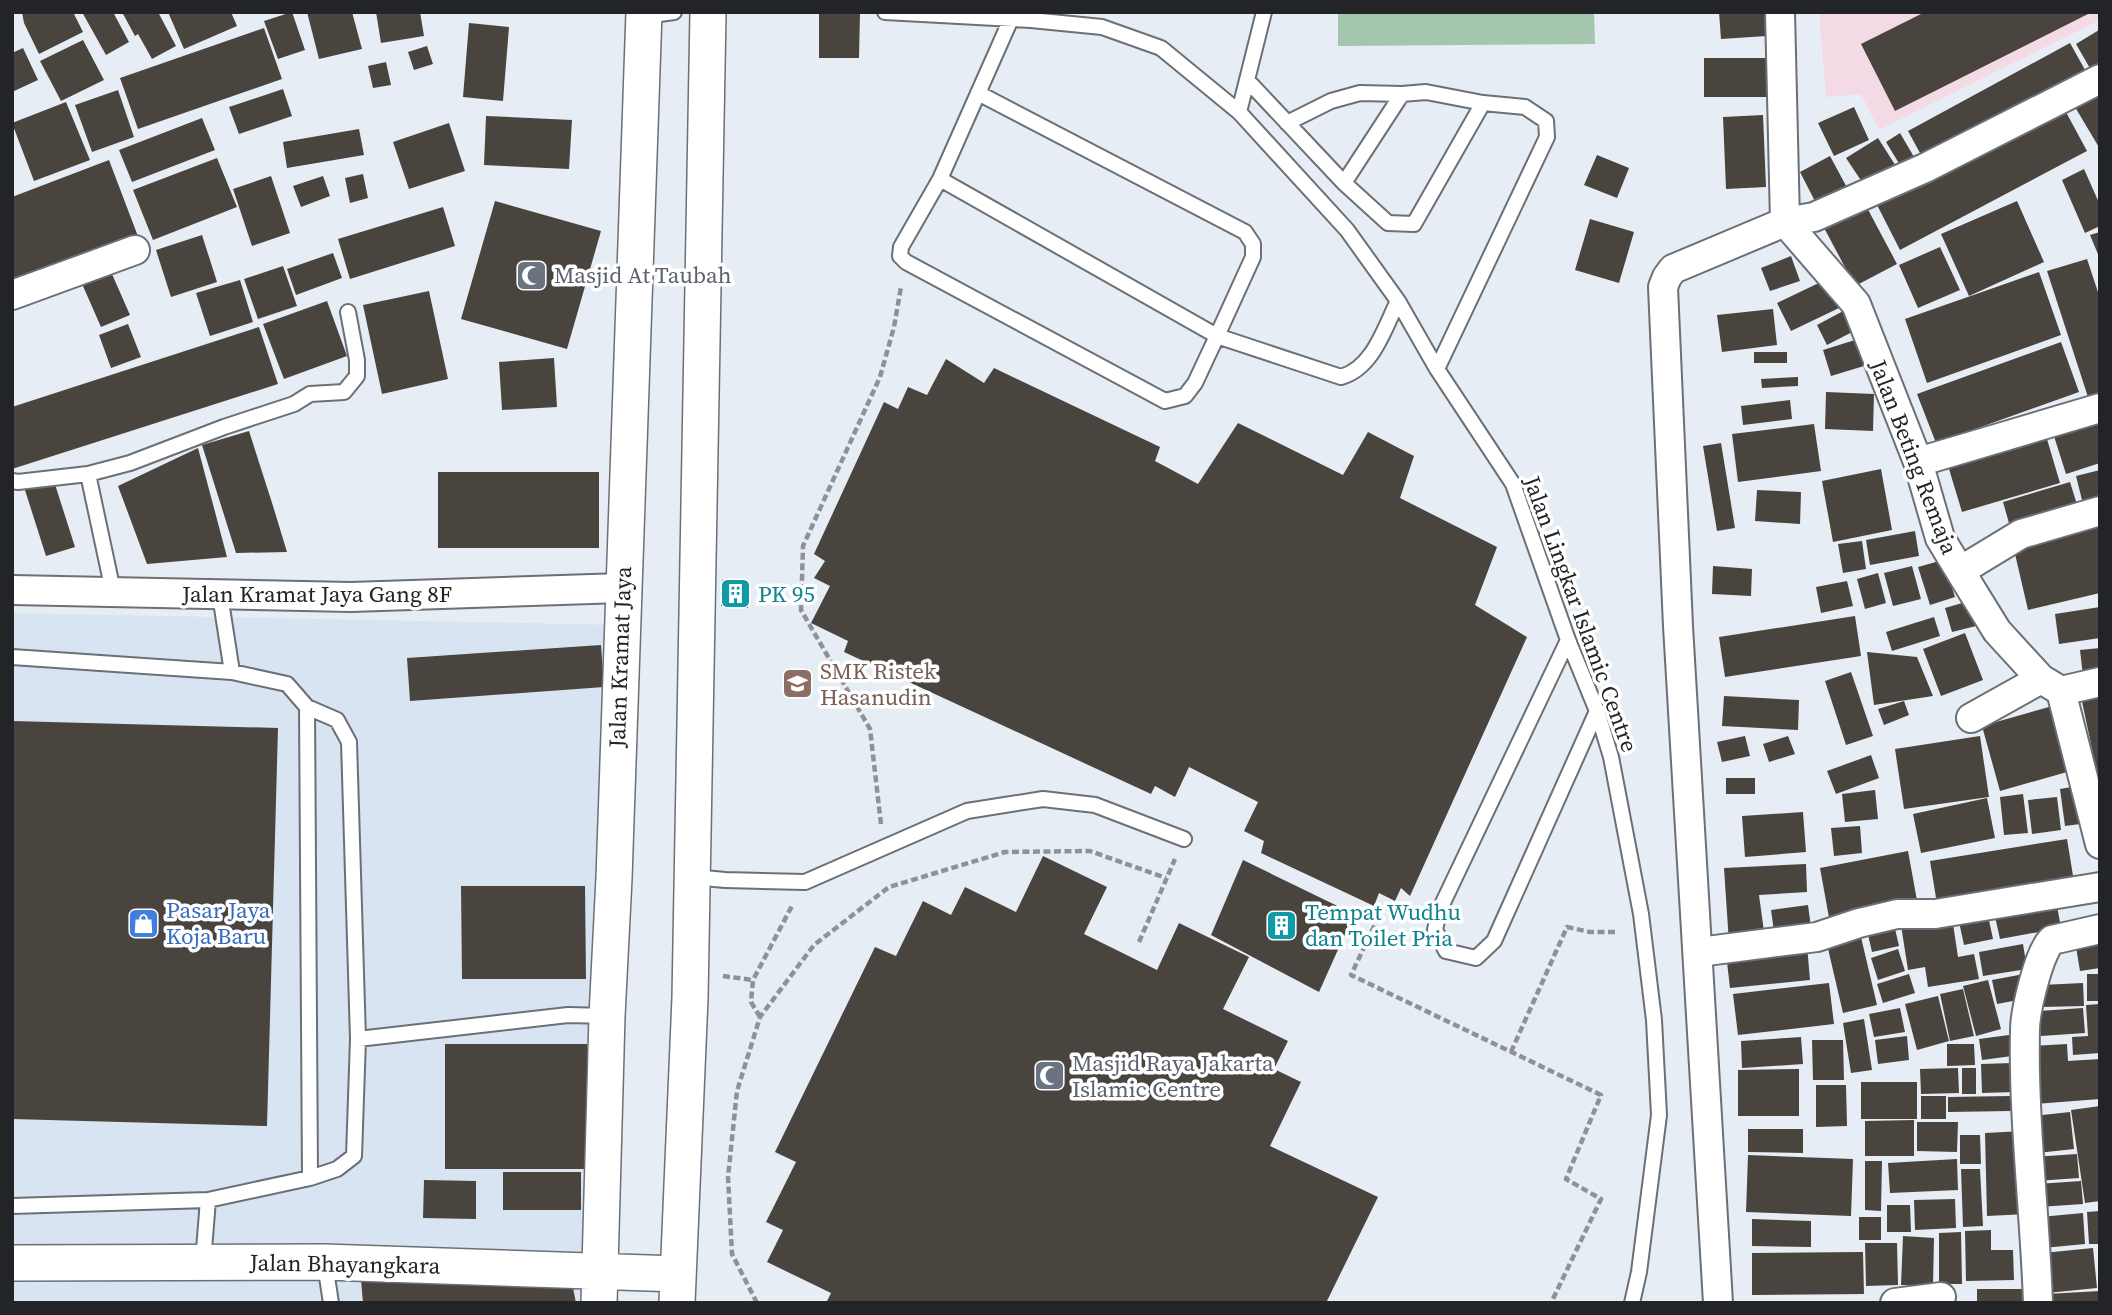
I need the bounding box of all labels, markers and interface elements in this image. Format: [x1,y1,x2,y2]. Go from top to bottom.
mosque icon: Masjid At Taubah [514,258,548,292]
place label: Masjid At Taubah [554,259,732,291]
street label: Jalan Beting Remaja [1862,354,1966,559]
street label: Jalan Lingkar Islamic Centre [1516,471,1646,756]
street label: Jalan Kramat Jaya [601,565,639,749]
building icon: PK 95 [718,577,752,611]
street label: Jalan Kramat Jaya Gang 8F [181,578,452,610]
place label: PK 95 [758,578,815,610]
place label: SMK Ristek Hasanudin [820,655,937,713]
school or university icon: SMK Ristek Hasanudin [780,667,814,701]
place label: Pasar Jaya Koja Baru [166,894,271,952]
place label: Tempat Wudhu dan Toilet Pria [1305,896,1461,954]
shop icon: Pasar Jaya Koja Baru [126,906,160,940]
building icon: Tempat Wudhu dan Toilet Pria [1265,908,1299,942]
place label: Masjid Raya Jakarta Islamic Centre [1072,1047,1274,1105]
mosque icon: Masjid Raya Jakarta Islamic Centre [1032,1059,1066,1093]
street label: Jalan Bhayangkara [248,1246,441,1282]

